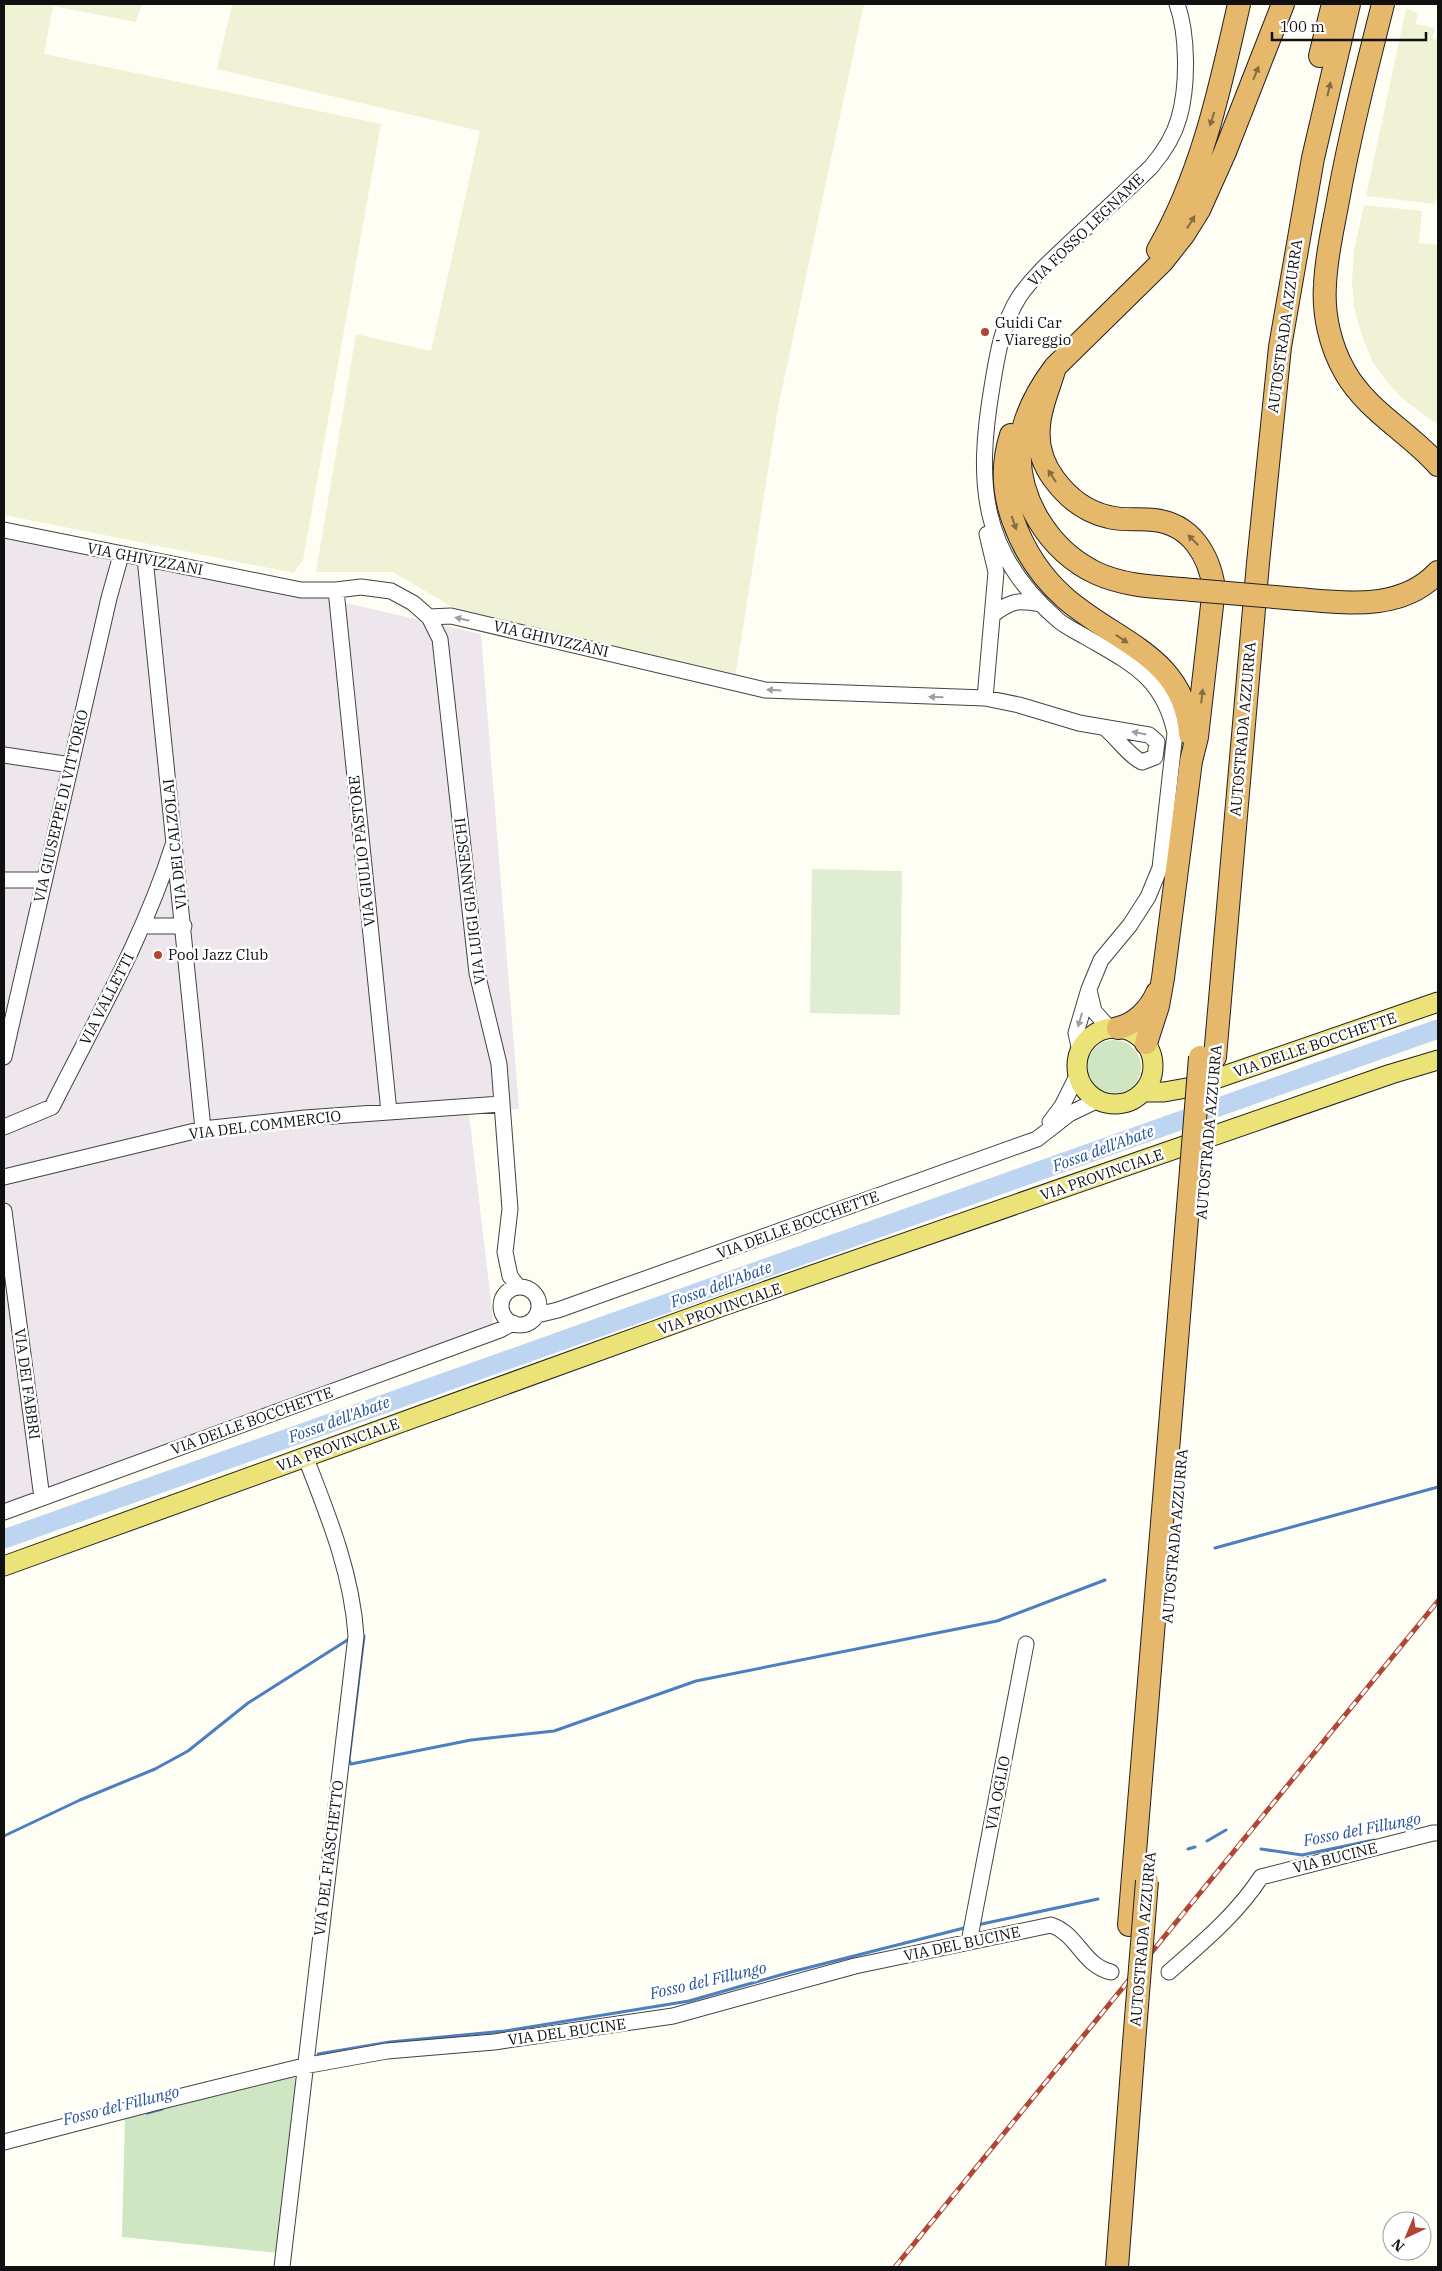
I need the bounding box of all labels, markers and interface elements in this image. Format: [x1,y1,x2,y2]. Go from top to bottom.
scale bar [1272,10,1426,42]
text: 100 m [1280,17,1325,36]
one-way arrow [1252,65,1260,80]
one-way arrow [1325,81,1333,96]
one-way arrow [1208,112,1215,127]
street label: VIA FOSSO LEGNAME [1024,169,1148,290]
one-way arrow [1187,215,1196,228]
street label: AUTOSTRADA AZZURRA [1263,237,1306,414]
place label: Guidi Car - Viareggio [995,313,1071,349]
marker: Guidi Car - Viareggio [979,326,991,338]
one-way arrow [1047,469,1057,483]
one-way arrow [1010,516,1018,531]
one-way arrow [1187,534,1199,546]
street label: VIA GHIVIZZANI [85,538,205,579]
one-way arrow [455,615,470,623]
street label: VIA GHIVIZZANI [491,616,611,661]
one-way arrow [1116,634,1129,644]
street label: AUTOSTRADA AZZURRA [1225,640,1260,817]
one-way arrow [766,686,782,694]
one-way arrow [1198,688,1206,704]
one-way arrow [928,693,944,701]
street label: VIA GIUSEPPE DI VITTORIO [29,708,92,904]
one-way arrow [1131,729,1147,737]
street label: VIA GIULIO PASTORE [344,774,379,928]
street label: VIA DEI CALZOLAI [158,778,191,910]
street label: VIA LUIGI GIANNESCHI [450,817,489,985]
place label: Pool Jazz Club [168,945,268,964]
street label: VIA VALLETTI [75,949,138,1048]
marker: Pool Jazz Club [152,949,164,961]
street label: VIA DELLE BOCCHETTE [1231,1008,1399,1081]
one-way arrow [1076,1012,1084,1028]
street label: AUTOSTRADA AZZURRA [1191,1043,1226,1220]
street label: VIA DEL COMMERCIO [188,1106,342,1143]
water label: Fossa dell'Abate [1049,1120,1156,1176]
street label: VIA PROVINCIALE [1038,1145,1166,1205]
street label: VIA DELLE BOCCHETTE [714,1186,882,1263]
water label: Fossa dell'Abate [667,1256,774,1312]
street label: VIA PROVINCIALE [656,1279,784,1339]
street label: VIA DEI FABBRI [10,1327,45,1441]
street label: VIA DELLE BOCCHETTE [168,1382,336,1459]
water label: Fossa dell'Abate [285,1391,392,1447]
street label: VIA PROVINCIALE [274,1414,402,1476]
street label: AUTOSTRADA AZZURRA [1157,1447,1192,1624]
street label: VIA OGLIO [981,1754,1014,1832]
street label: VIA DEL FIASCHETTO [310,1779,347,1937]
water label: Fosso del Fillungo [1301,1808,1422,1850]
street label: VIA BUCINE [1291,1838,1379,1877]
street label: AUTOSTRADA AZZURRA [1125,1850,1160,2027]
street label: VIA DEL BUCINE [902,1922,1022,1965]
water label: Fosso del Fillungo [647,1957,768,2003]
street label: VIA DEL BUCINE [507,2014,627,2049]
water label: Fosso del Fillungo [60,2081,181,2129]
north arrow [1382,2211,1432,2261]
text: N [1388,2235,1408,2256]

